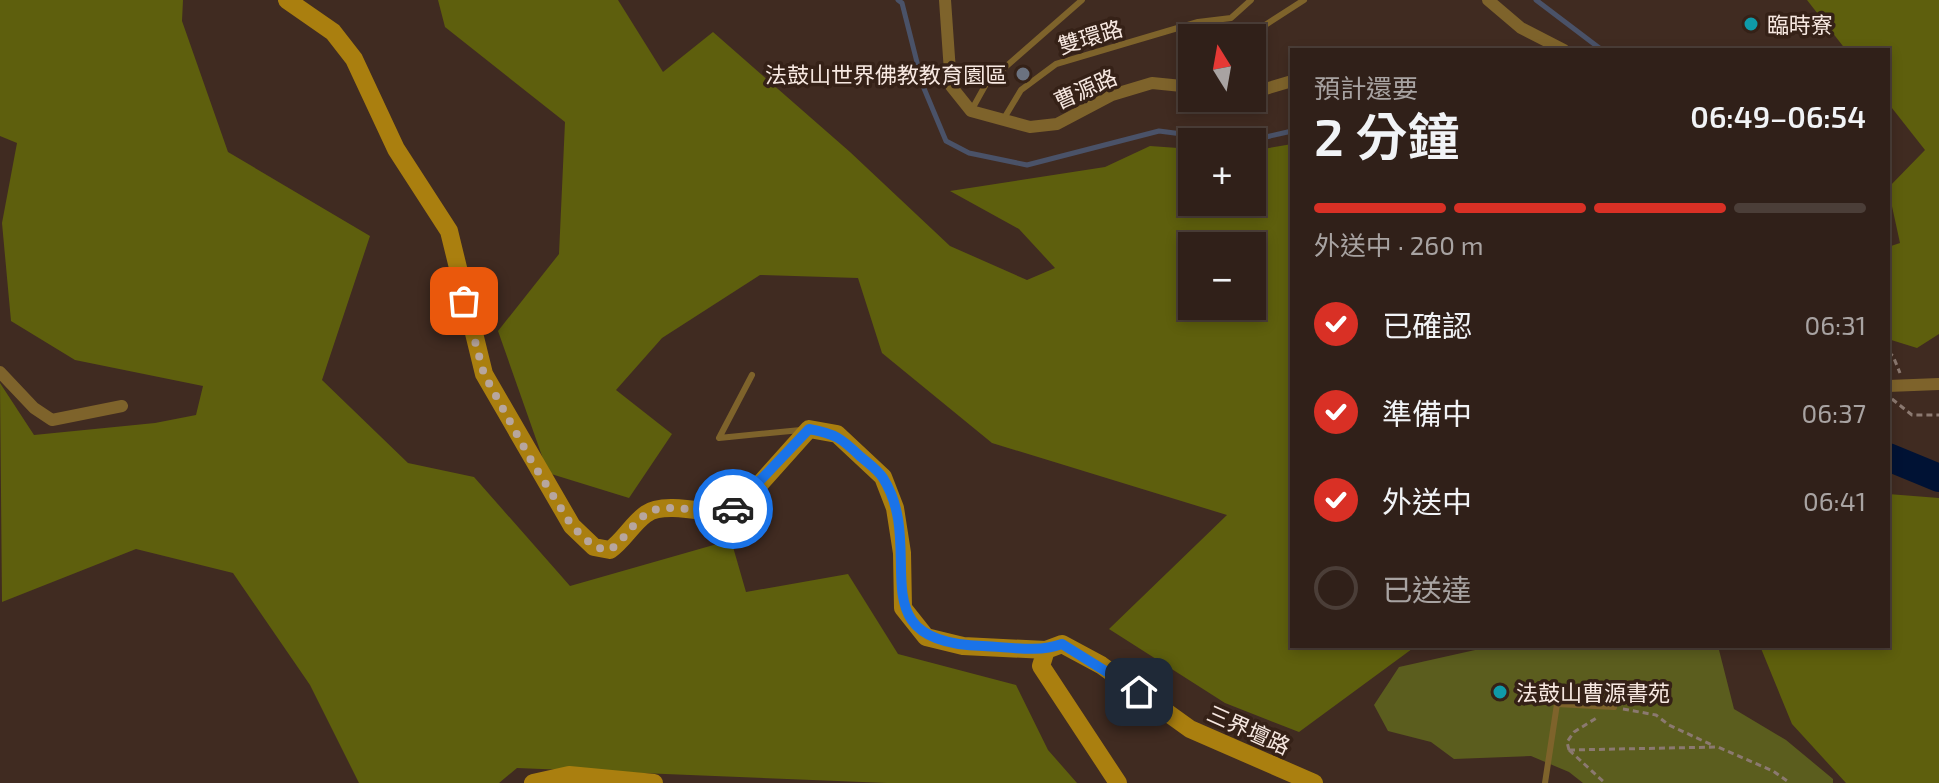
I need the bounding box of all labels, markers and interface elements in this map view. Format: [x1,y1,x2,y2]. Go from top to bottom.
place label: 臨時寮 [1767,11,1833,37]
street label: 雙環路 [1055,14,1125,58]
marker: 臨時寮 [1742,15,1760,33]
north arrow [1178,24,1266,112]
map controls [1178,24,1266,320]
place label: 法鼓山世界佛教教育園區 [765,61,1007,87]
street label: 曹源路 [1050,63,1120,113]
marker: 法鼓山世界佛教教育園區 [1014,65,1032,83]
text: 預計還要 [1314,72,1418,103]
text: 06:49–06:54 [1690,98,1866,134]
text: 2 分鐘 [1314,104,1459,166]
button: + [1178,128,1266,216]
text: 外送中 · 260 m [1314,229,1483,260]
button: − [1178,232,1266,320]
pin [430,267,498,335]
icon: bag [442,279,486,323]
icon: check [1314,302,1358,346]
text: 已確認 [1382,307,1472,343]
text: 06:31 [1805,309,1866,340]
icon: check [1314,390,1358,434]
text: 準備中 [1382,395,1472,431]
text: 06:37 [1802,397,1866,428]
courier [693,469,773,549]
icon: check [1314,478,1358,522]
text: 外送中 [1382,483,1472,519]
text: 06:41 [1803,485,1866,516]
icon: car [711,487,755,531]
text: 已送達 [1382,571,1472,607]
pin [1105,658,1173,726]
icon: home [1117,670,1161,714]
place label: 法鼓山曹源書苑 [1516,679,1670,705]
marker: 法鼓山曹源書苑 [1491,683,1509,701]
street label: 三界壇路 [1204,699,1294,759]

